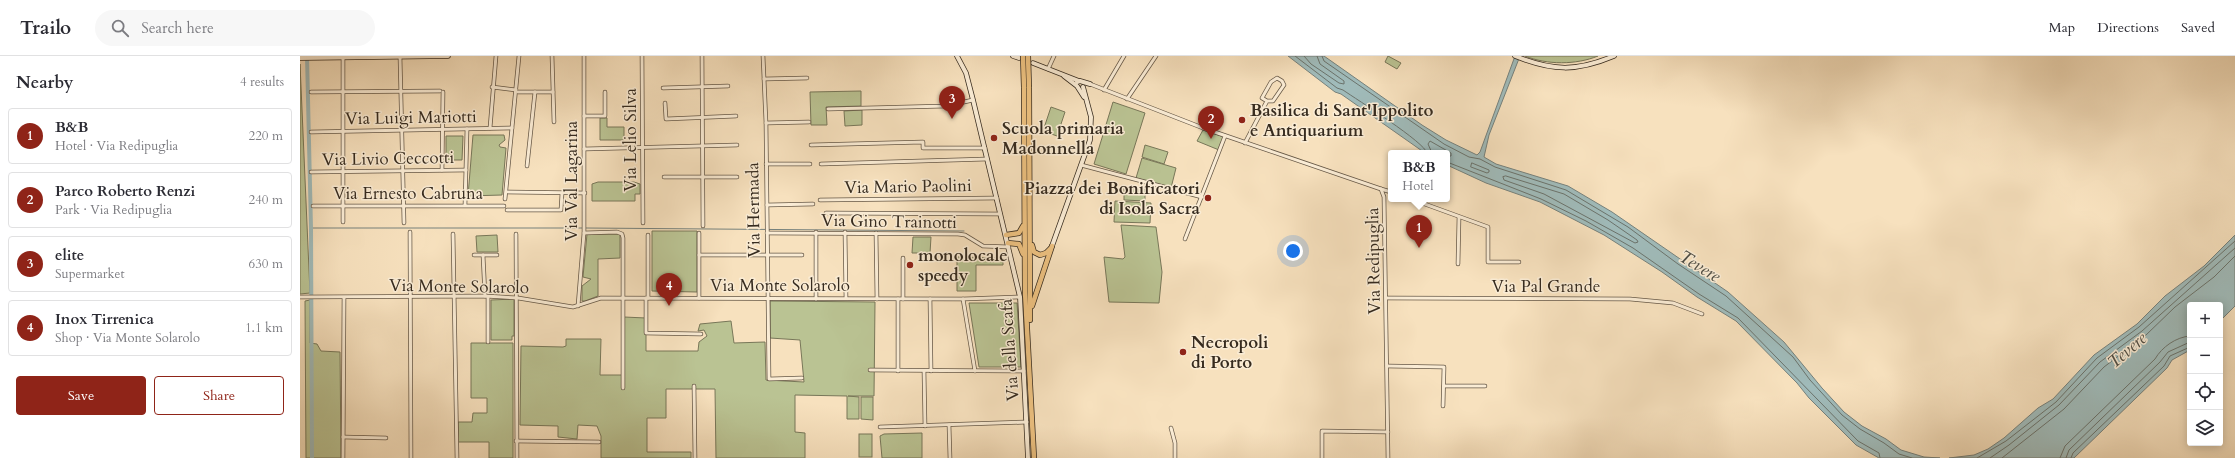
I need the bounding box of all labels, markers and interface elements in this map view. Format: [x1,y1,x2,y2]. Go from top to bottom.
search box [95,10,375,46]
text: Trailo [20,15,71,41]
icon: search [109,17,131,39]
text: Search here [141,18,214,38]
text: Map [2049,18,2075,37]
text: Directions [2097,18,2159,37]
text: Saved [2181,18,2215,37]
text: Nearby [16,71,73,94]
text: 4 results [240,73,284,91]
pin: 3 [939,86,965,119]
street label: Via Lelio Silva [619,88,642,192]
place label: Basilica di Sant'Ippolito e Antiquarium [1250,99,1434,142]
street label: Via Luigi Mariotti [345,105,477,130]
pin: 2 [1198,106,1224,139]
marker: Basilica di Sant'Ippolito e Antiquarium [1237,115,1247,125]
text: B&B [55,117,88,137]
place label: Scuola primaria Madonnella [1002,117,1124,160]
street label: Via Val Lagarina [560,120,583,241]
text: 1 [27,127,33,145]
text: 220 m [249,127,283,145]
marker: Scuola primaria Madonnella [989,133,999,143]
text: Hotel · Via Redipuglia [55,137,178,155]
street label: Via Livio Ceccotti [322,146,455,171]
popup [1388,150,1450,202]
text: B&B [1402,157,1436,177]
street label: Via Hermada [741,161,766,258]
street label: Via Mario Paolini [844,174,972,199]
place label: Piazza dei Bonificatori di Isola Sacra [1024,177,1201,220]
text: Hotel [1402,177,1434,195]
text: Parco Roberto Renzi [55,181,195,201]
street label: Via Ernesto Cabruna [333,182,484,205]
text: 2 [27,191,33,209]
text: 240 m [249,191,283,209]
marker: Piazza dei Bonificatori di Isola Sacra [1203,193,1213,203]
text: Park · Via Redipuglia [55,201,172,219]
street label: Via Redipuglia [1361,207,1386,315]
street label: Via Gino Trainotti [821,209,957,234]
pin: 1 [1406,215,1432,248]
your location [1283,241,1303,261]
place label: monolocale speedy [918,244,1008,287]
water label: Tevere [1674,244,1726,289]
text: elite [55,245,84,265]
text: 3 [27,255,33,273]
text: 630 m [249,255,283,273]
marker: monolocale speedy [905,260,915,270]
text: Supermarket [55,265,125,283]
pin: 4 [656,273,682,306]
street label: Via Monte Solarolo [389,274,529,299]
street label: Via Monte Solarolo [710,274,850,297]
street label: Via Pal Grande [1492,275,1600,298]
street label: Via della Scafa [994,297,1025,402]
map controls [2187,302,2223,446]
button: + [2187,302,2223,338]
text: Inox Tirrenica [55,309,154,329]
text: 4 [27,319,33,337]
text: 1.1 km [245,319,283,337]
water label: Tevere [2102,326,2153,374]
text: Shop · Via Monte Solarolo [55,329,200,347]
place label: Necropoli di Porto [1191,331,1268,374]
button: − [2187,338,2223,374]
marker: Necropoli di Porto [1178,347,1188,357]
button: locate [2187,374,2223,410]
button: Save [16,376,146,415]
button: Share [154,376,284,415]
button: layers [2187,410,2223,446]

